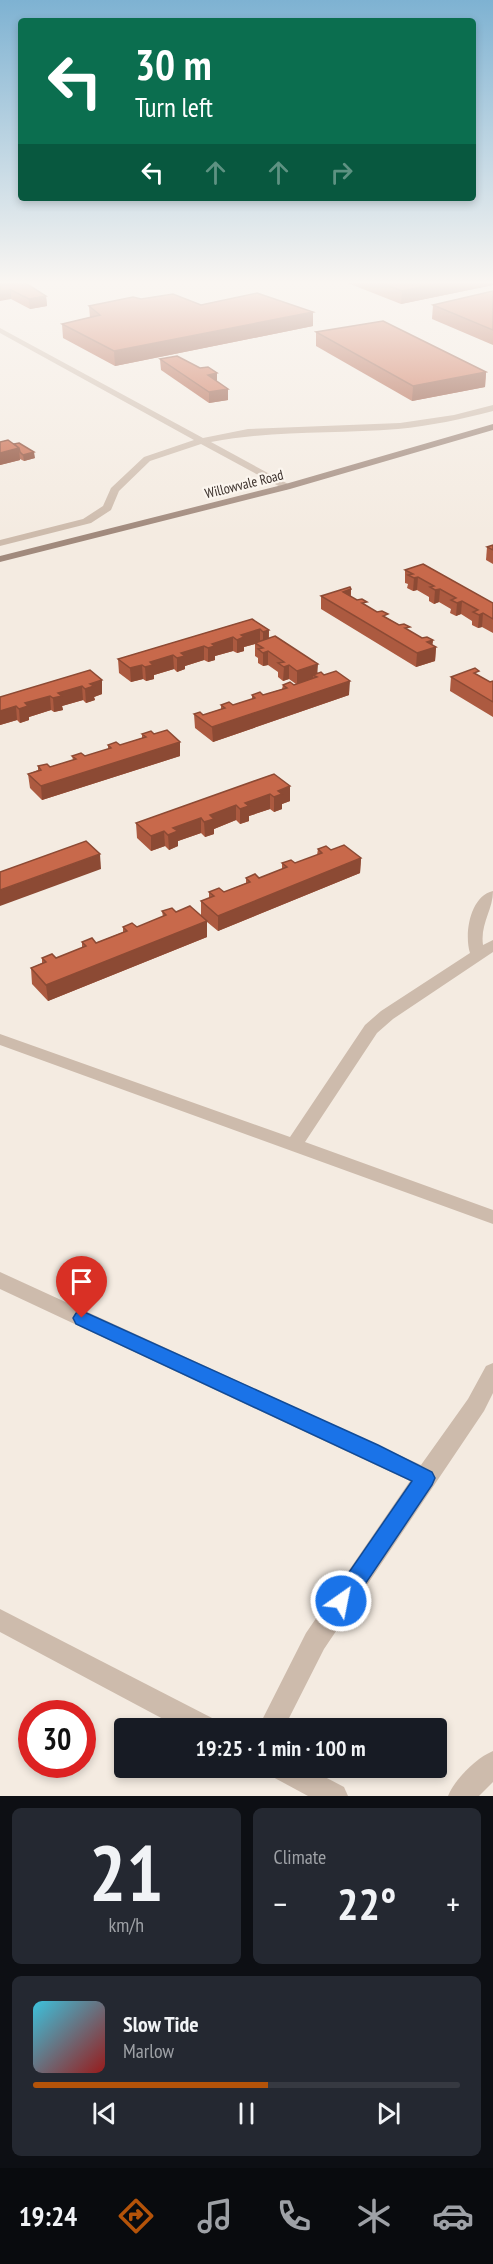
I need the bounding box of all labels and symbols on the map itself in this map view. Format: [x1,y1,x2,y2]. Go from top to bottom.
street label: Willowvale Road [203,466,285,502]
pin [56,1256,107,1318]
position arrow [309,1569,373,1633]
speed limit sign: 30 [18,1700,96,1778]

